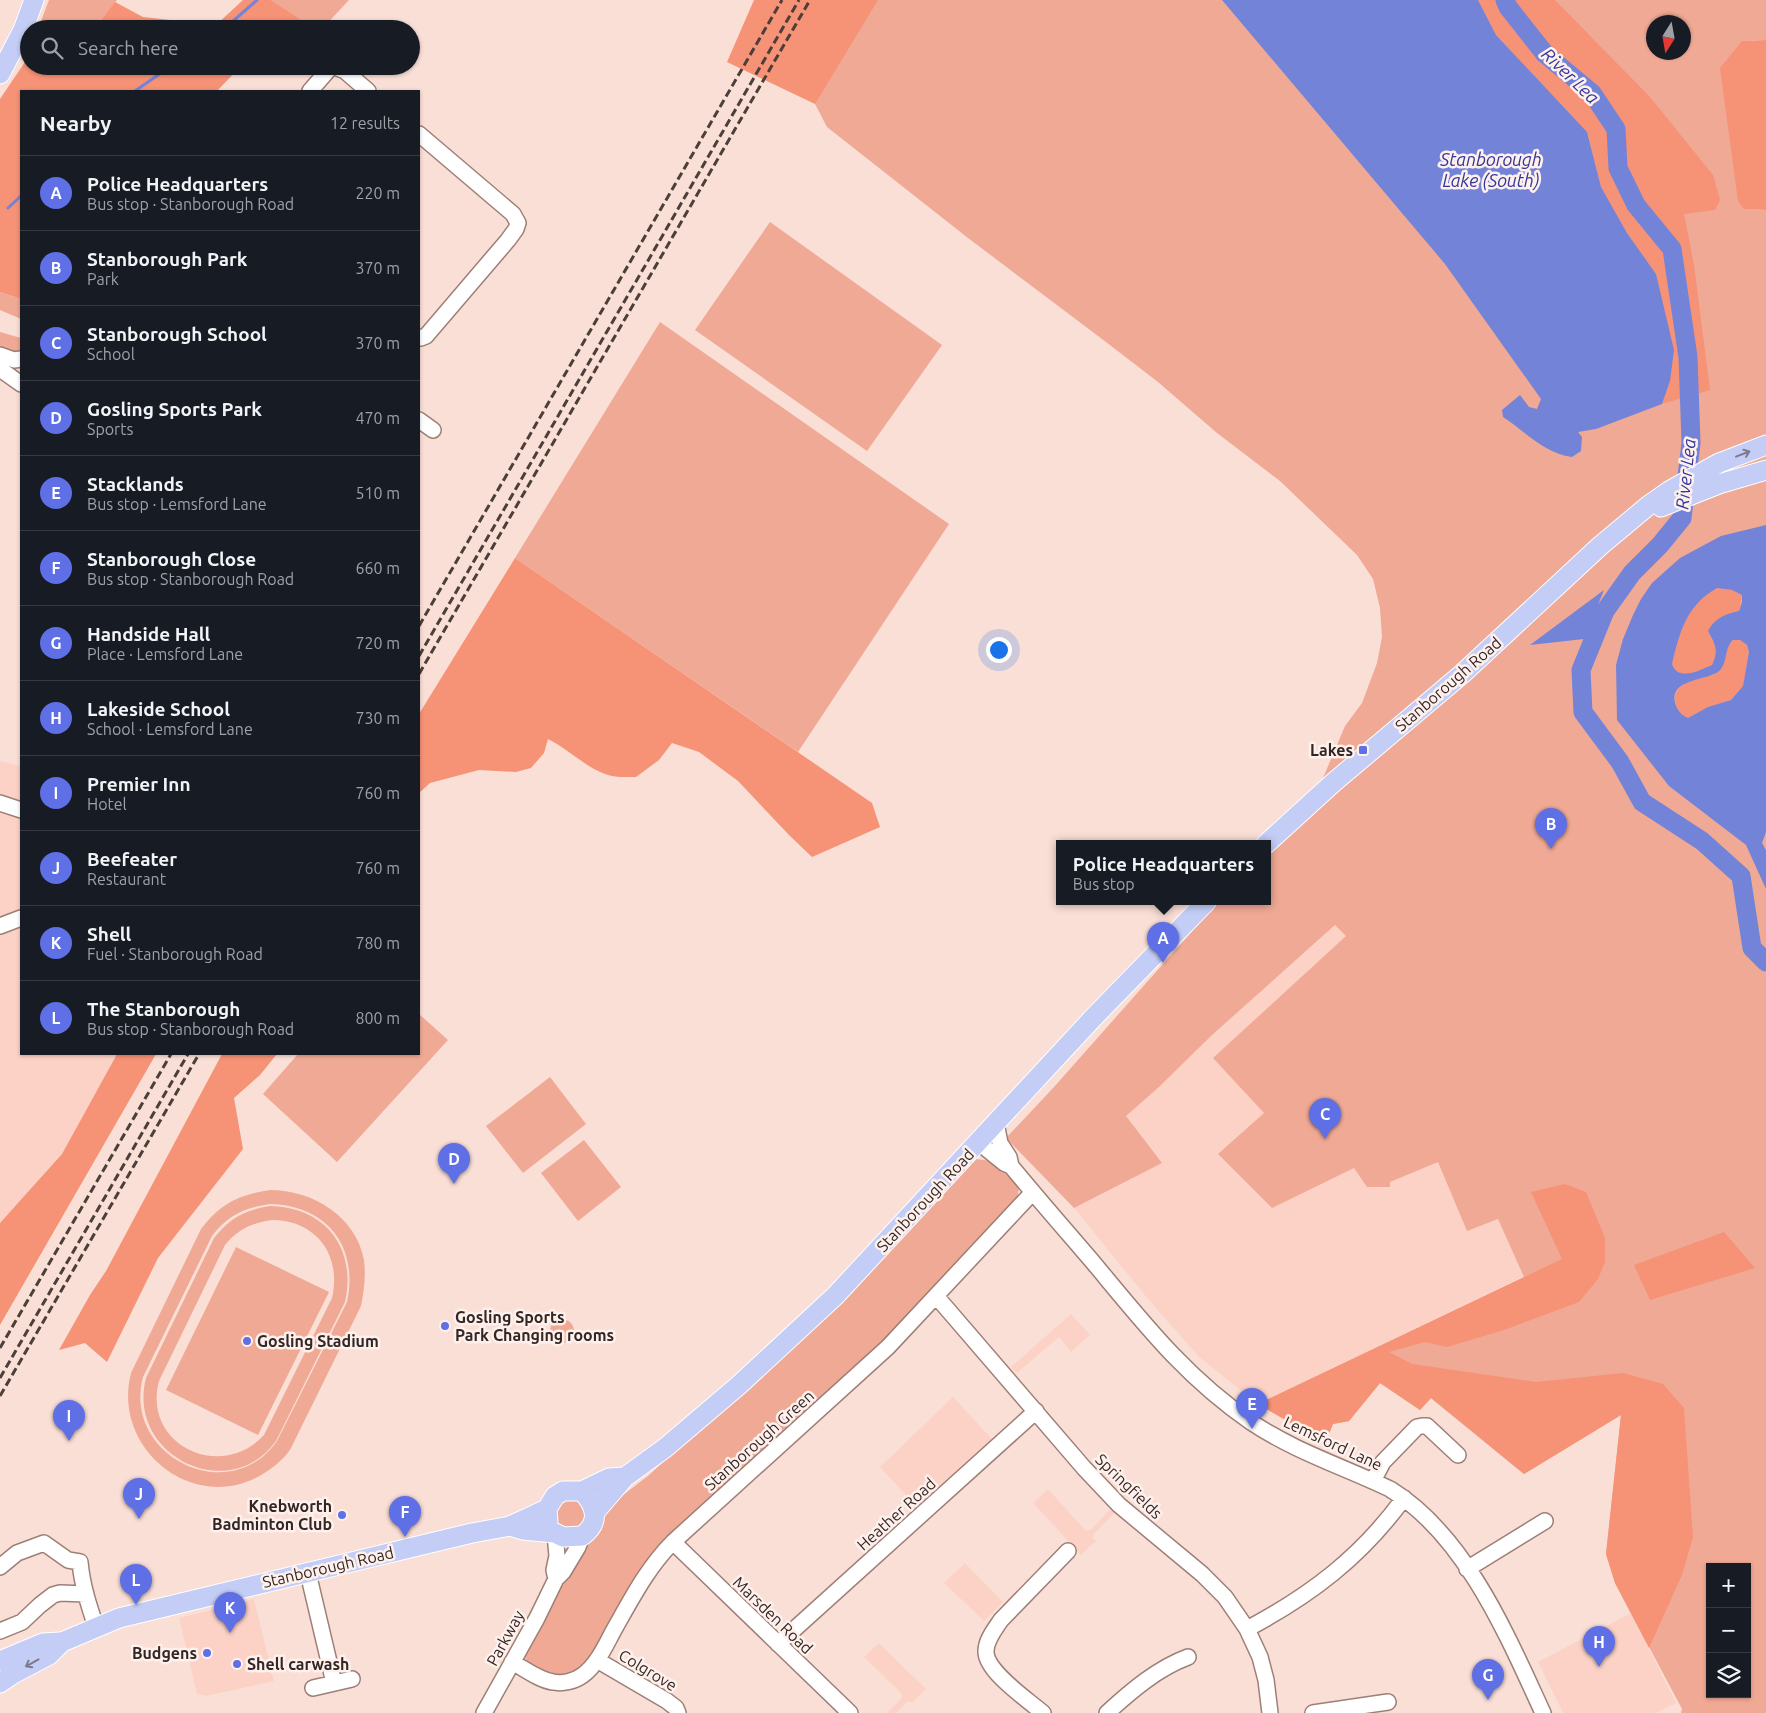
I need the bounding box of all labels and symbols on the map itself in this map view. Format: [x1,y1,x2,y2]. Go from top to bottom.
north arrow [1646,15,1691,60]
water label: River Lea [1538,43,1603,107]
water label: Stanborough Lake (South) [1439,149,1542,191]
water label: River Lea [1671,437,1699,510]
one-way arrow [1734,449,1750,458]
street label: Stanborough Road [1391,633,1505,735]
your location [986,637,1012,663]
place label: Lakes [1310,741,1353,759]
marker: Lakes [1357,744,1369,756]
pin: B [1535,808,1567,849]
pin: A [1147,922,1179,963]
pin: C [1309,1098,1341,1139]
pin: D [438,1143,470,1184]
street label: Stanborough Road [873,1145,977,1255]
place label: Gosling Sports Park Changing rooms [455,1308,614,1344]
marker: Gosling Sports Park Changing rooms [439,1320,451,1332]
place label: Gosling Stadium [257,1332,379,1350]
marker: Gosling Stadium [241,1335,253,1347]
street label: Stanborough Green [701,1386,817,1494]
pin: E [1236,1388,1268,1429]
pin: I [53,1400,85,1441]
street label: Lemsford Lane [1281,1412,1385,1474]
street label: Springfields [1092,1450,1166,1522]
street label: Heather Road [853,1474,939,1554]
pin: J [123,1478,155,1519]
pin: F [389,1496,421,1537]
place label: Knebworth Badminton Club [212,1497,332,1533]
marker: Knebworth Badminton Club [336,1509,348,1521]
street label: Stanborough Road [261,1543,395,1591]
pin: L [120,1564,152,1605]
street label: Marsden Road [730,1573,816,1657]
pin: K [214,1592,246,1633]
street label: Parkway [483,1607,528,1669]
pin: H [1583,1626,1615,1667]
place label: Budgens [132,1644,197,1662]
street label: Colgrove [616,1646,680,1694]
marker: Budgens [201,1647,213,1659]
place label: Shell carwash [247,1655,349,1673]
marker: Shell carwash [231,1658,243,1670]
one-way arrow [25,1659,39,1669]
pin: G [1472,1659,1504,1700]

